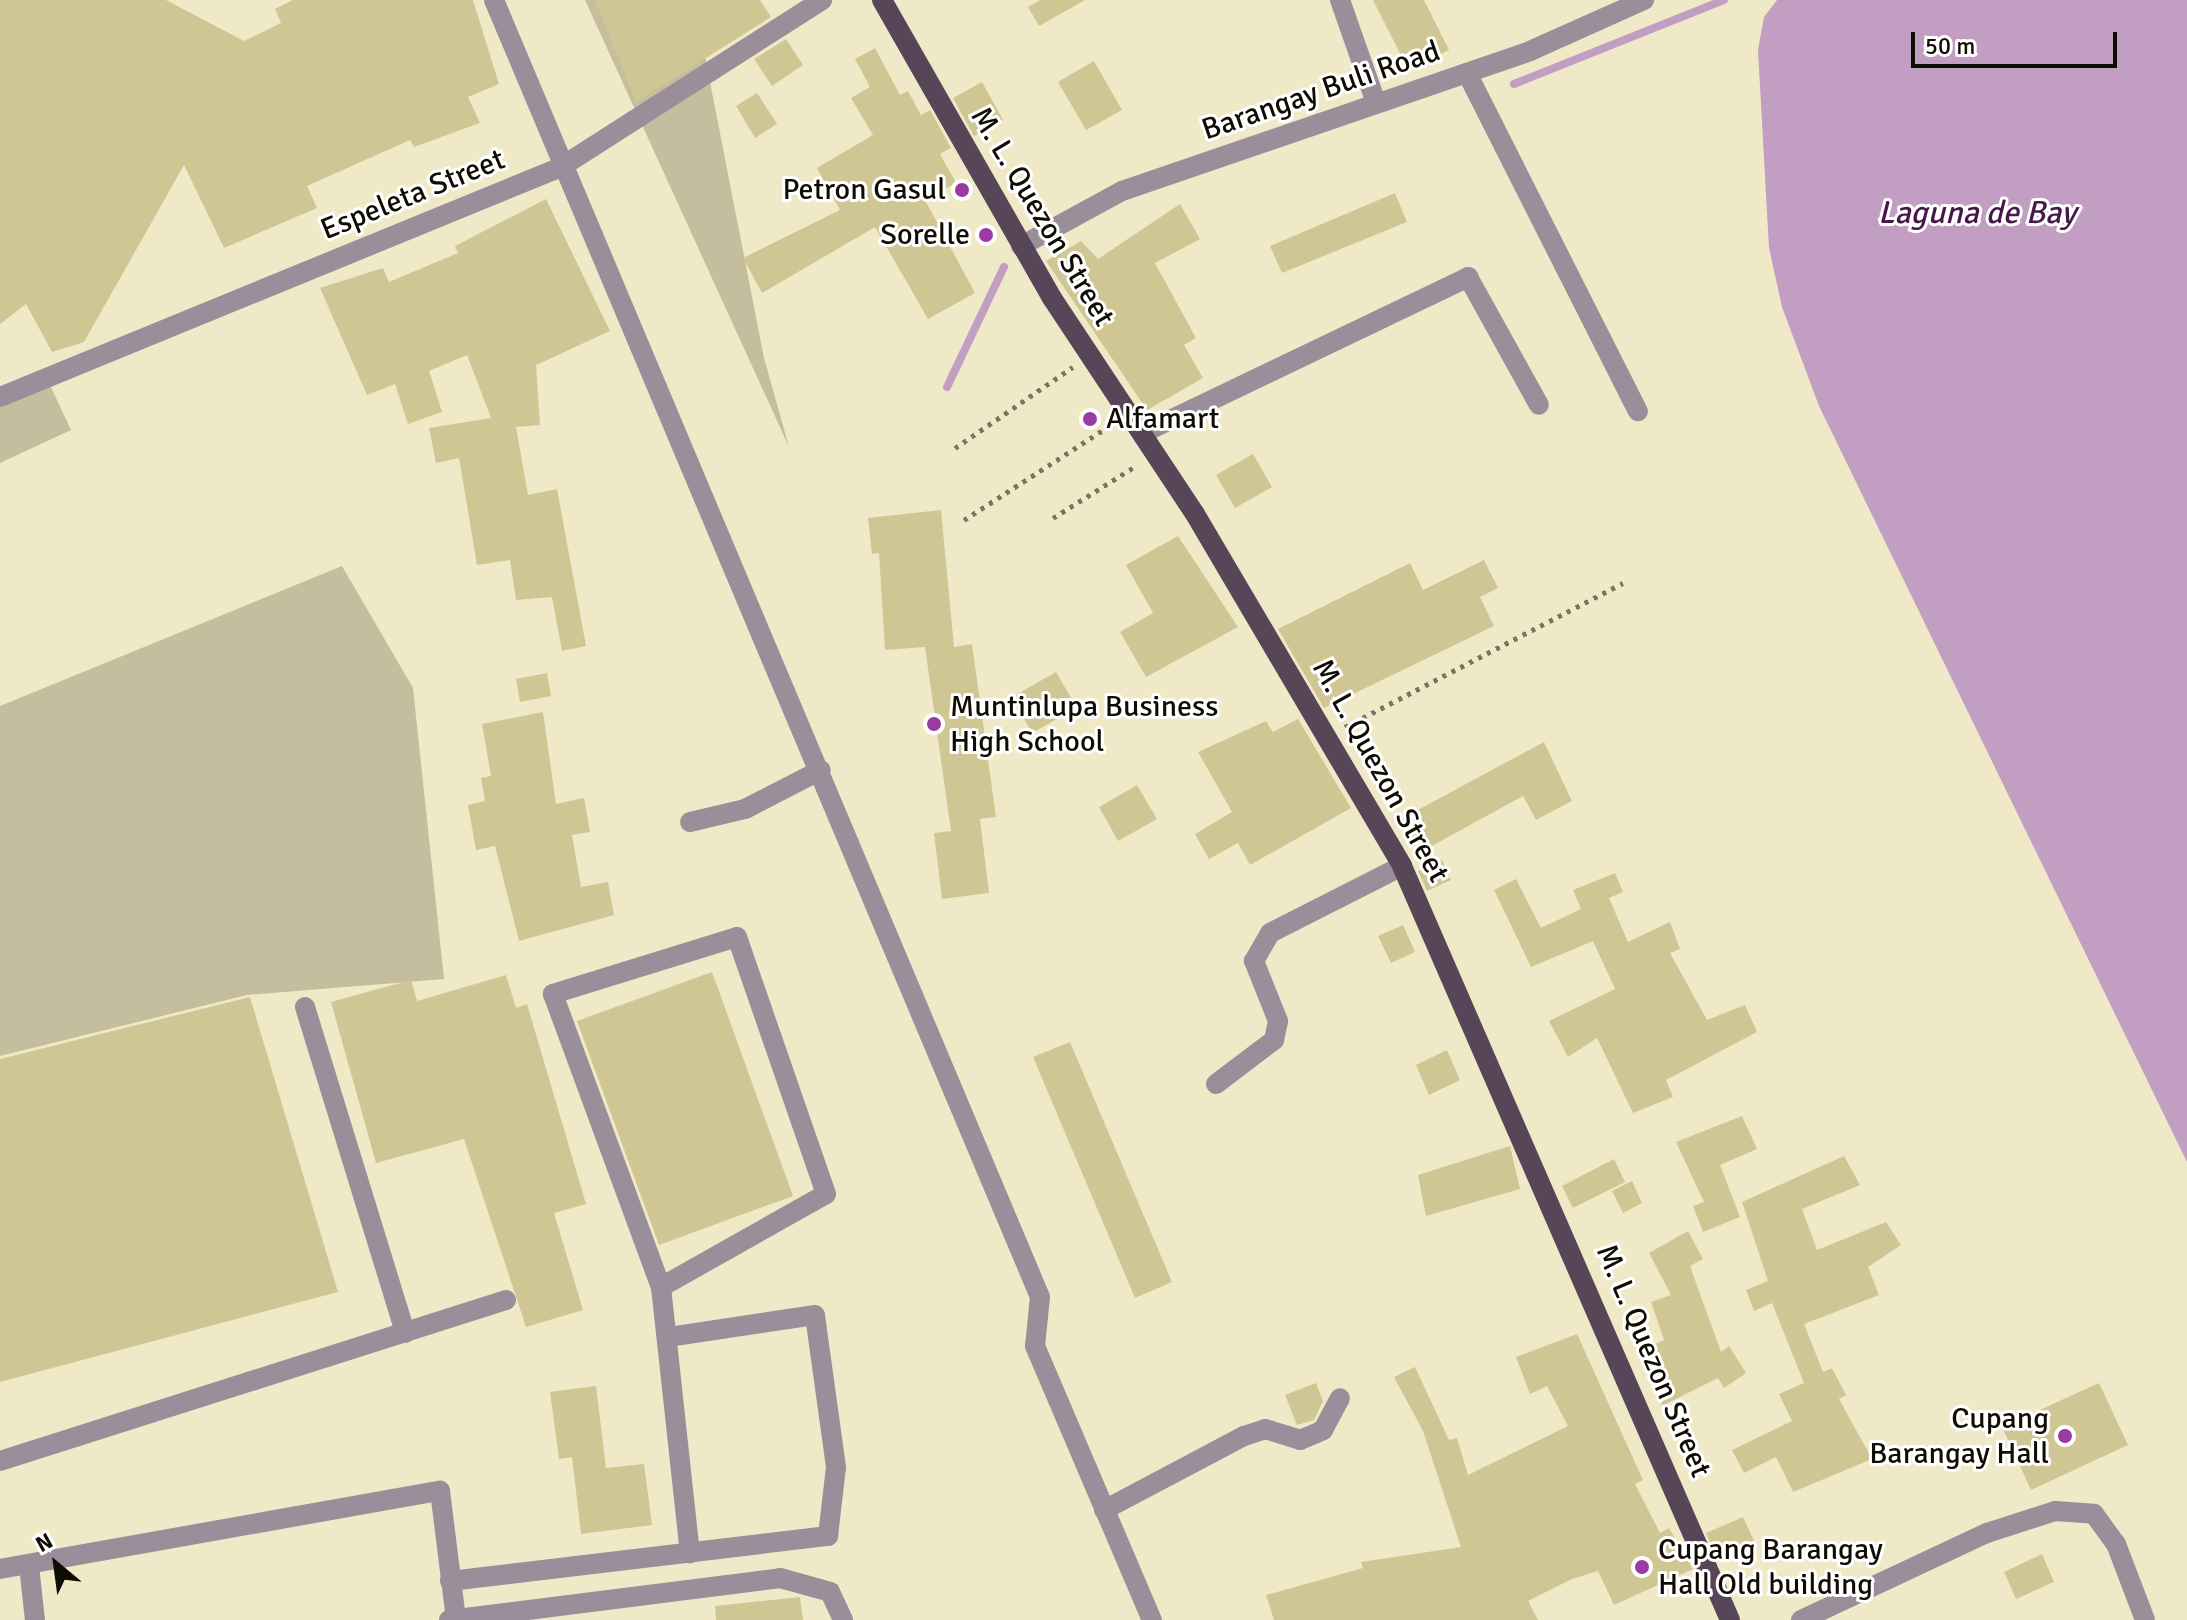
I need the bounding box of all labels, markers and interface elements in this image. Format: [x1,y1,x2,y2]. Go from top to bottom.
scale bar [1915,16,2121,66]
text: 50 m [1925,31,1975,61]
street label: Barangay Buli Road [1197,33,1445,149]
street label: M. L. Quezon Street [962,101,1122,333]
street label: Espeleta Street [316,142,510,248]
place label: Petron Gasul [782,172,946,208]
marker: Petron Gasul [953,181,971,199]
water label: Laguna de Bay [1878,194,2076,232]
place label: Sorelle [880,217,970,253]
marker: Sorelle [977,226,995,244]
place label: Alfamart [1106,401,1219,437]
marker: Alfamart [1081,410,1099,428]
street label: M. L. Quezon Street [1304,653,1456,889]
place label: Muntinlupa Business High School [950,689,1218,760]
marker: Muntinlupa Business High School [925,715,943,733]
street label: M. L. Quezon Street [1588,1239,1718,1483]
place label: Cupang Barangay Hall [1869,1401,2049,1472]
marker: Cupang Barangay Hall [2056,1427,2074,1445]
north arrow [16,1524,96,1604]
text: N [31,1527,57,1558]
place label: Cupang Barangay Hall Old building [1658,1532,1883,1602]
marker: Cupang Barangay Hall Old building [1633,1558,1651,1576]

